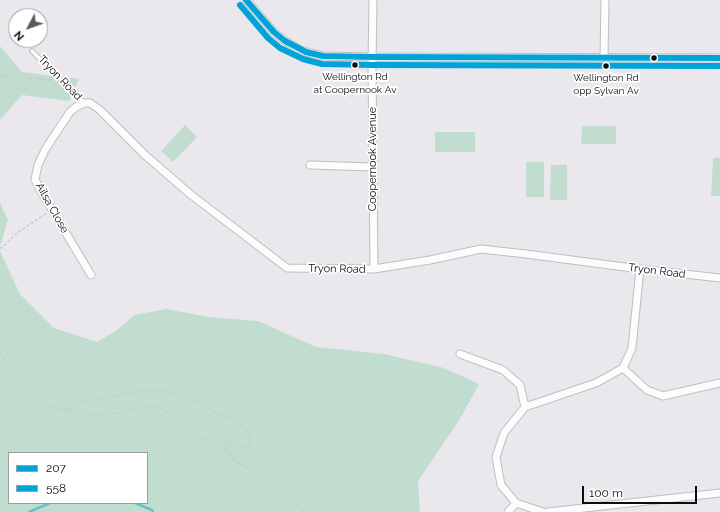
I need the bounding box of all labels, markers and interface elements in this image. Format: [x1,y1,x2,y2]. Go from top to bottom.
north arrow [8,8,48,48]
text: N [12,28,27,43]
street label: Tryon Road [35,53,85,103]
unlabelled marker [649,53,659,63]
marker: Wellington Rd at Coopernook Av [350,60,360,70]
marker: Wellington Rd opp Sylvan Av [601,61,611,71]
place label: Wellington Rd at Coopernook Av [314,71,396,94]
place label: Wellington Rd opp Sylvan Av [573,72,639,96]
street label: Coopernook Avenue [366,107,380,211]
street label: Ailsa Close [33,180,71,236]
street label: Tryon Road [628,261,686,281]
street label: Tryon Road [308,262,366,276]
legend [8,452,148,504]
text: 207 [46,461,66,475]
scale bar [584,478,699,504]
text: 558 [46,481,66,495]
text: 100 m [589,486,623,500]

